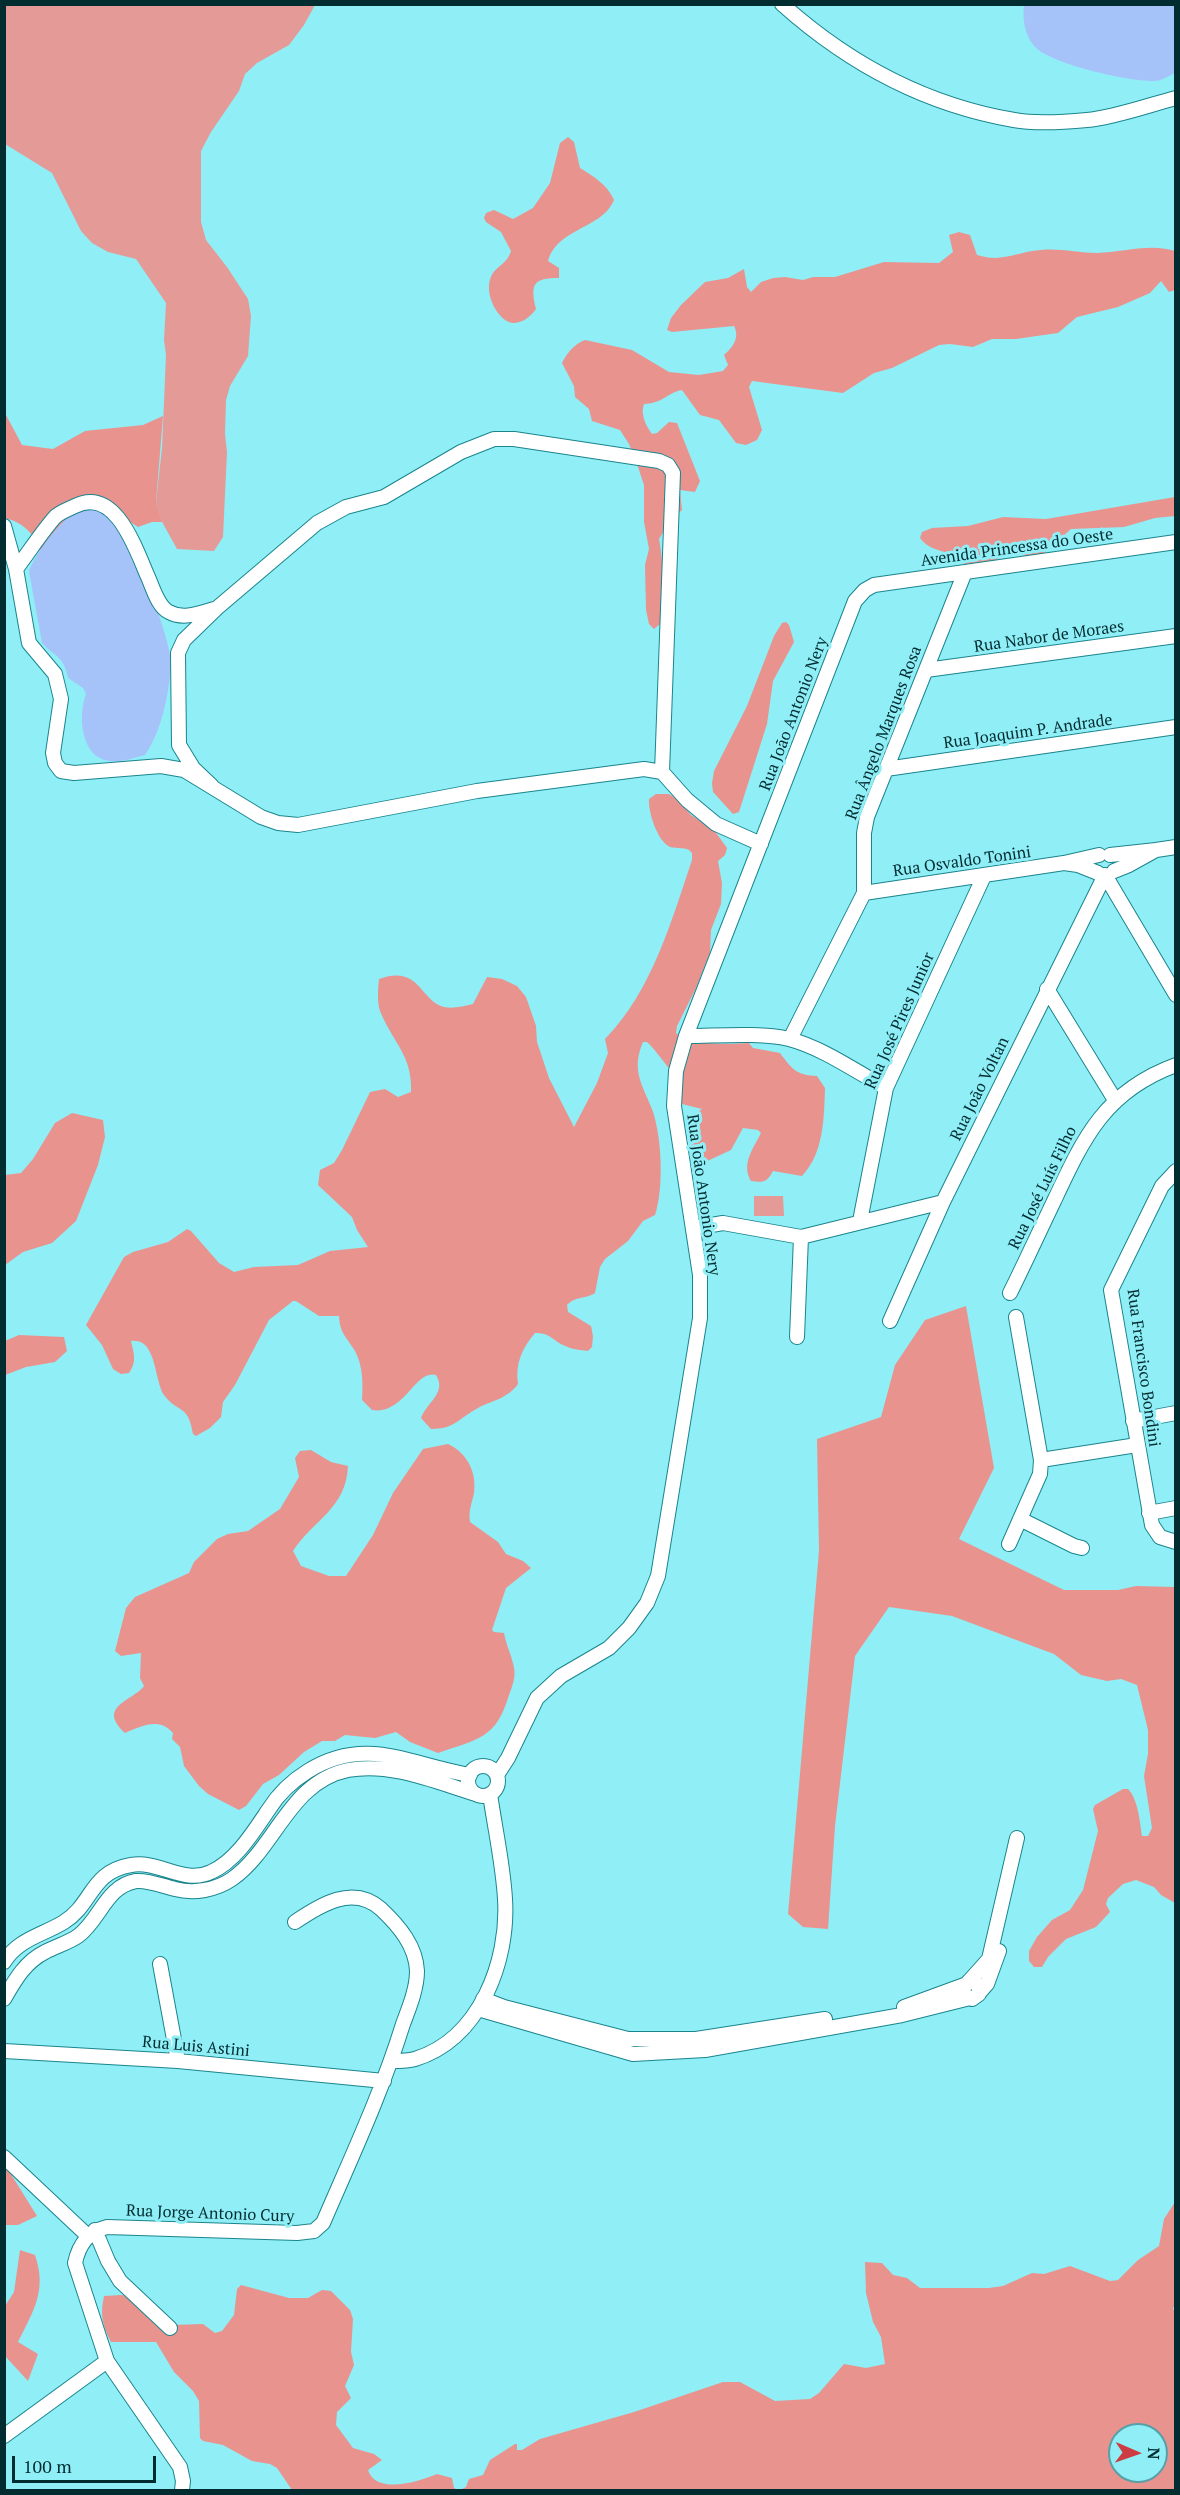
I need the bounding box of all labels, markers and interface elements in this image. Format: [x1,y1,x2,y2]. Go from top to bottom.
street label: Avenida Princessa do Oeste [919,525,1115,571]
street label: Rua Nabor de Moraes [973,617,1125,657]
street label: Rua João Antonio Nery [756,634,832,794]
street label: Rua Ângelo Marques Rosa [842,643,926,823]
street label: Rua Joaquim P. Andrade [942,711,1114,753]
street label: Rua Osvaldo Tonini [892,843,1032,881]
street label: Rua José Pires Junior [861,950,939,1092]
street label: Rua João Voltan [947,1034,1013,1144]
street label: Rua João Antonio Nery [682,1113,724,1277]
street label: Rua José Luís Filho [1005,1123,1081,1253]
street label: Rua Francisco Bondini [1122,1288,1164,1448]
street label: Rua Luis Astini [141,2033,251,2061]
street label: Rua Jorge Antonio Cury [126,2201,294,2227]
north arrow [1108,2423,1168,2483]
scale bar [15,2444,159,2482]
text: N [1143,2447,1165,2460]
text: 100 m [23,2454,72,2478]

